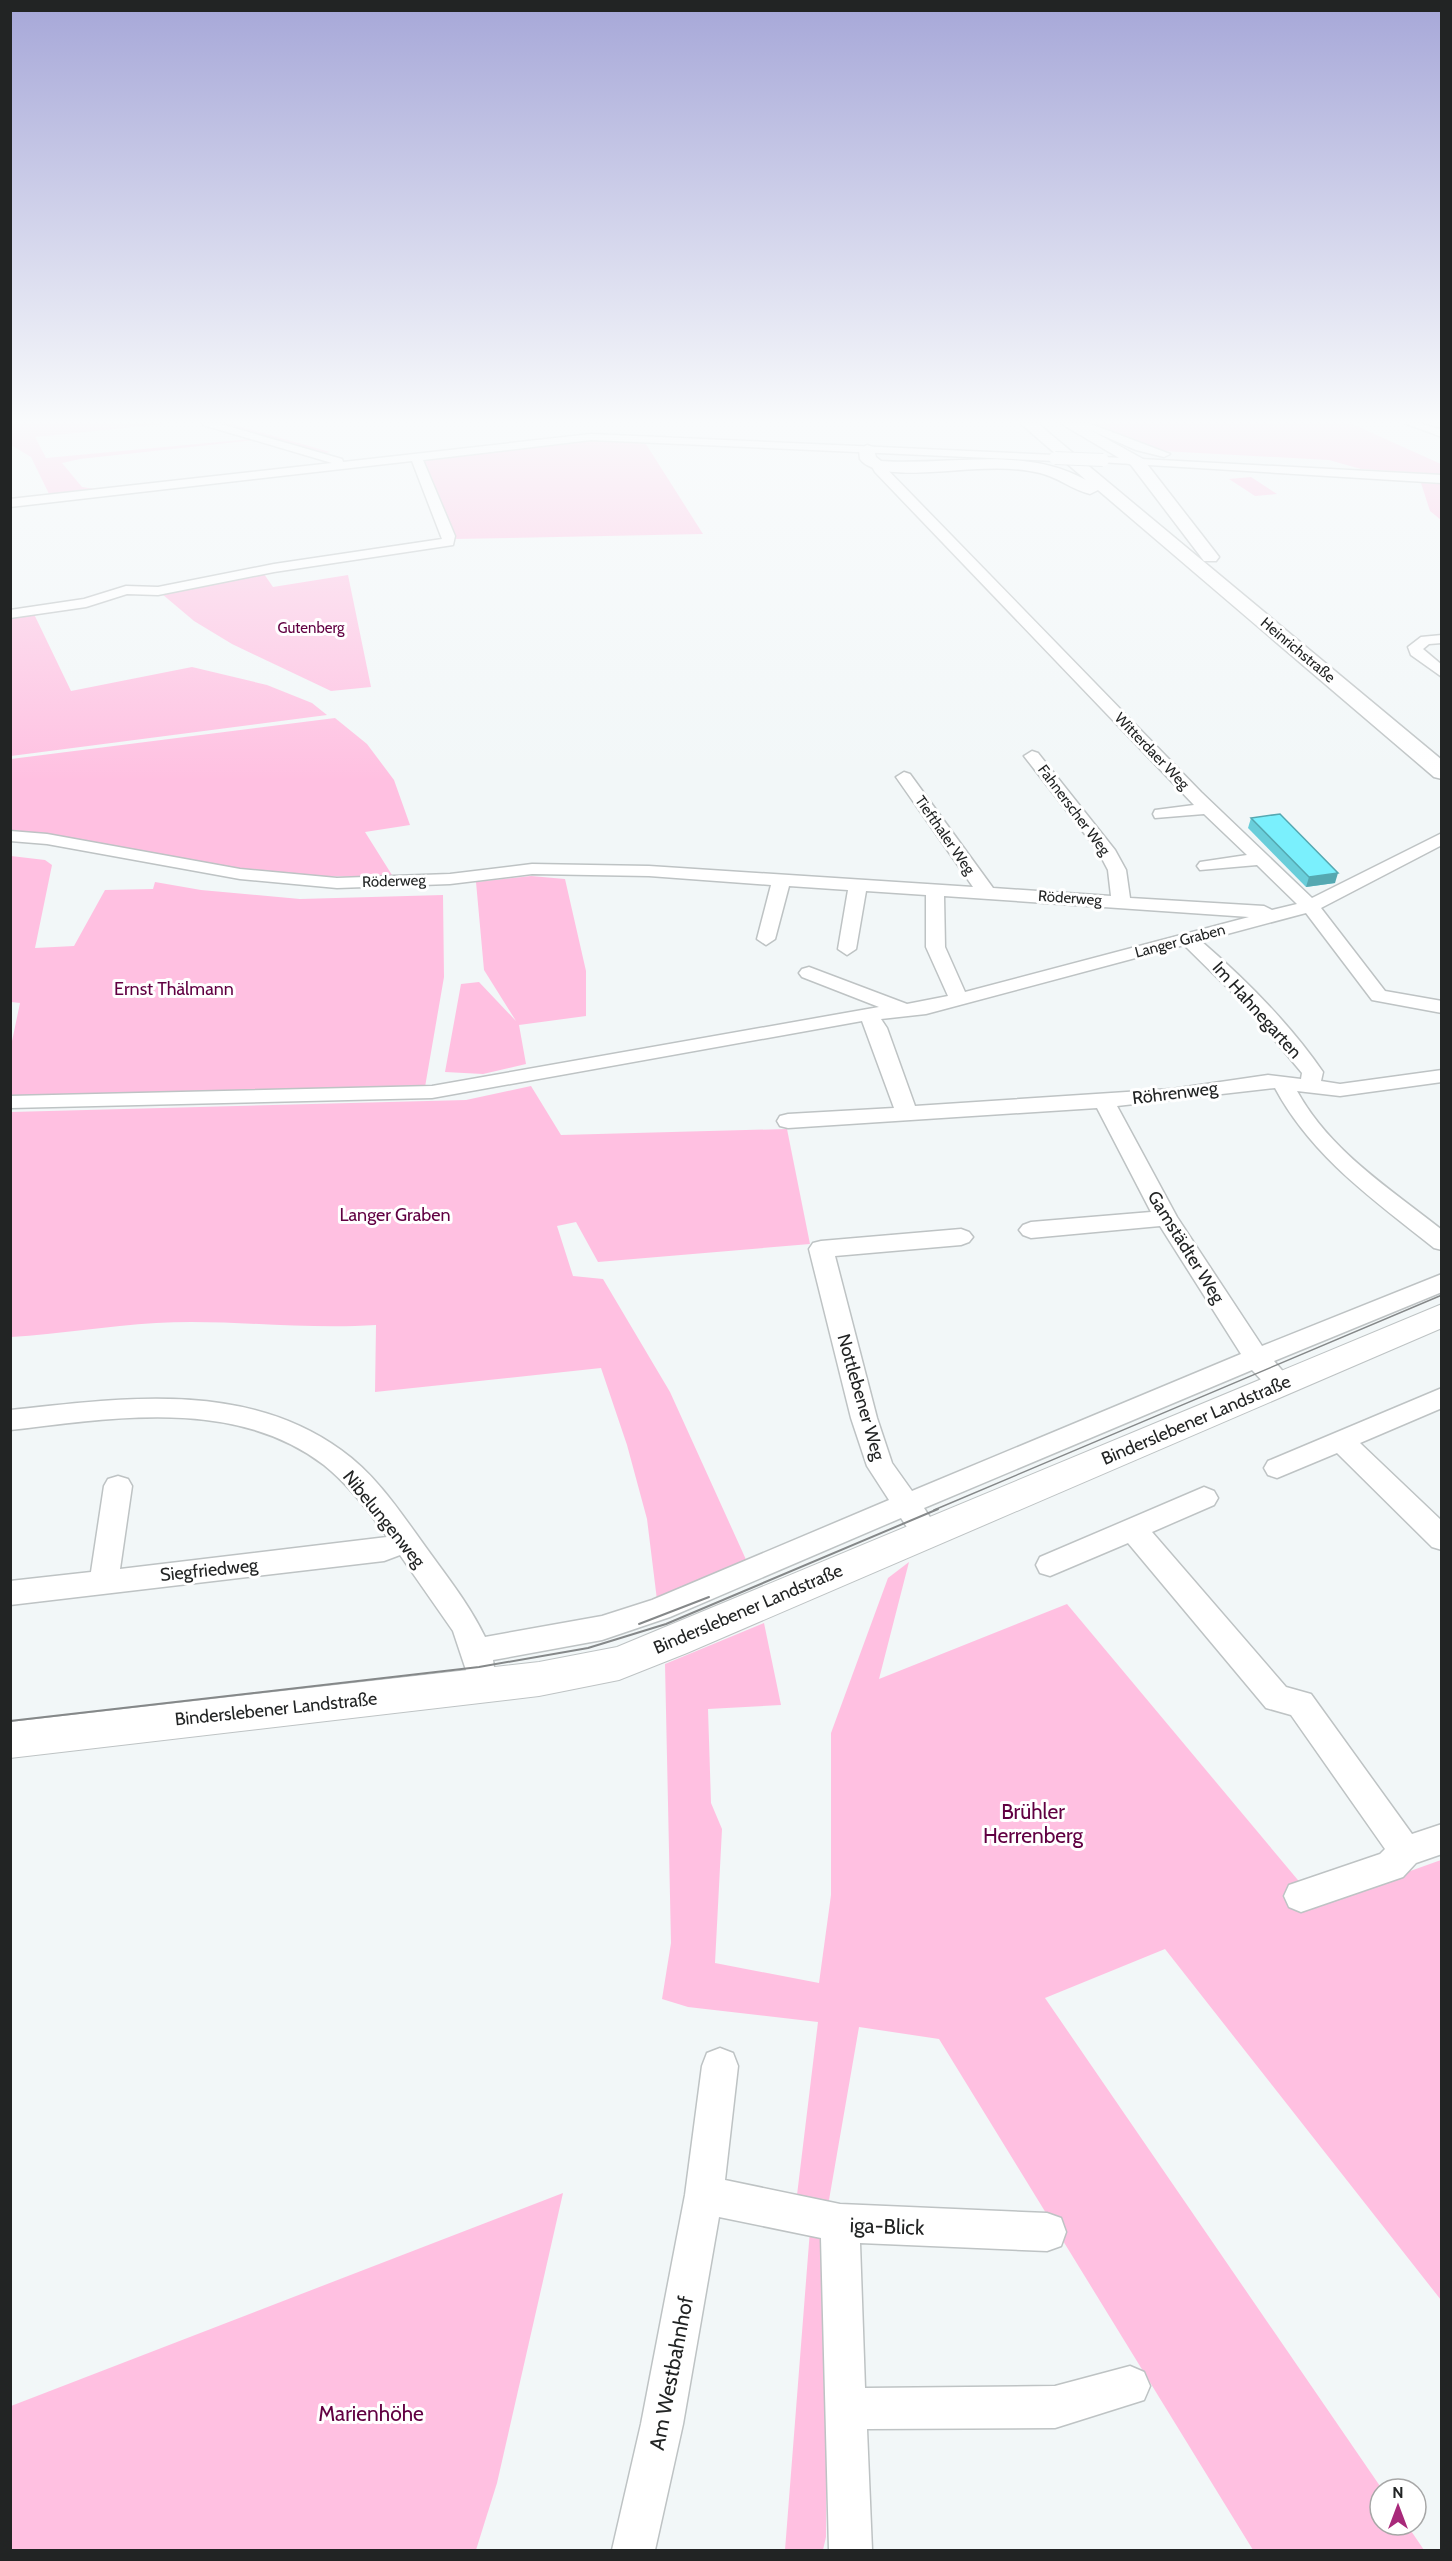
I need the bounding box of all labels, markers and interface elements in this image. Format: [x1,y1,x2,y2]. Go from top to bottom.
street label: Heinrichstraße [1257,614,1339,687]
park label: Gutenberg [277,619,345,637]
street label: Witterdaer Weg [1111,709,1193,793]
street label: Fahnerscher Weg [1034,761,1114,859]
street label: Tiefthaler Weg [911,792,979,878]
street label: Röderweg [362,871,427,891]
street label: Röderweg [1038,887,1103,909]
street label: Langer Graben [1133,920,1227,962]
street label: Im Hahnegarten [1208,957,1306,1063]
park label: Ernst Thälmann [114,978,234,1000]
street label: Röhrenweg [1131,1077,1220,1109]
street label: Gamstädter Weg [1143,1187,1230,1308]
park label: Langer Graben [339,1204,451,1226]
street label: Nottlebener Weg [832,1331,890,1464]
street label: Binderslebener Landstraße [1098,1370,1294,1470]
street label: Nibelungenweg [338,1466,430,1573]
street label: Siegfriedweg [159,1554,260,1586]
street label: Binderslebener Landstraße [650,1559,846,1659]
street label: Binderslebener Landstraße [174,1687,378,1731]
park label: Brühler Herrenberg [983,1799,1084,1848]
street label: iga-Blick [849,2212,925,2240]
street label: Am Westbahnhof [644,2294,698,2452]
park label: Marienhöhe [318,2401,424,2426]
north arrow [1368,2477,1428,2537]
text: N [1392,2483,1404,2502]

